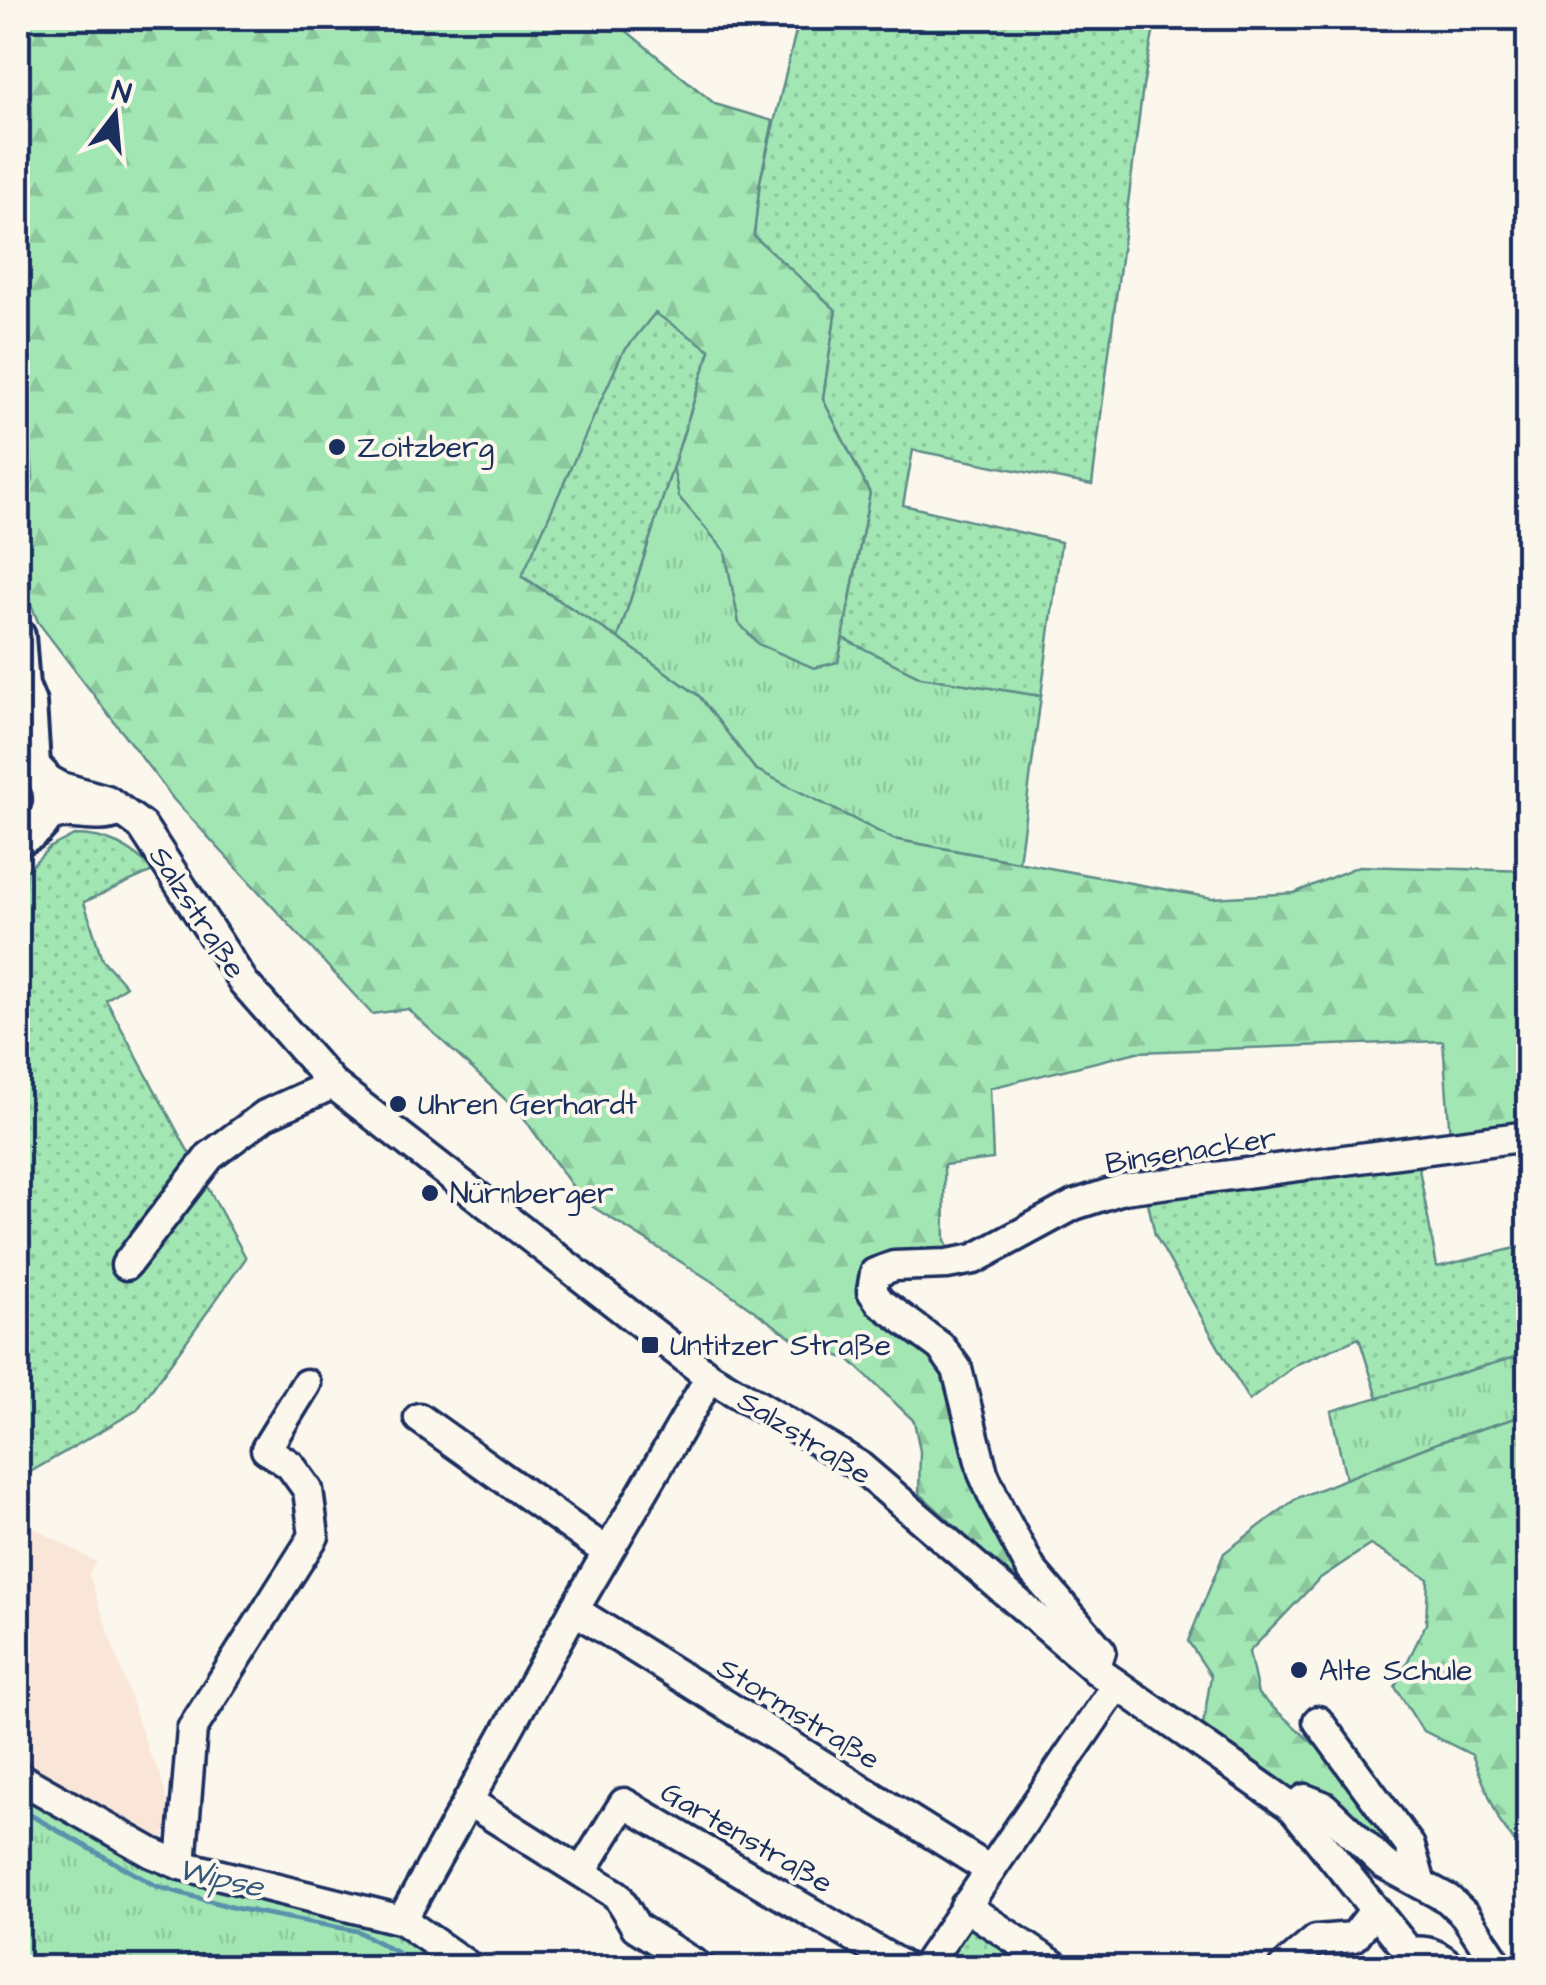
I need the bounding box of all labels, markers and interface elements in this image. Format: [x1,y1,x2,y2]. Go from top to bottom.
north arrow [65,65,165,165]
text: N [108,71,136,114]
place label: Zoitzberg [357,427,494,470]
marker: Zoitzberg [326,436,348,458]
street label: Salzstraße [139,838,256,987]
place label: Uhren Gerhardt [418,1084,637,1126]
marker: Uhren Gerhardt [387,1093,409,1115]
street label: Binsenacker [1103,1117,1280,1185]
place label: Nürnberger [450,1173,613,1216]
marker: Nürnberger [419,1182,441,1204]
place label: Untitzer Straße [670,1325,891,1367]
marker: Untitzer Straße [639,1334,661,1356]
street label: Salzstraße [729,1380,879,1496]
street label: Stormstraße [709,1647,888,1781]
place label: Alte Schule [1319,1650,1473,1692]
marker: Alte Schule [1288,1659,1310,1681]
street label: Gartenstraße [653,1772,840,1904]
water label: Wipse [174,1847,269,1910]

